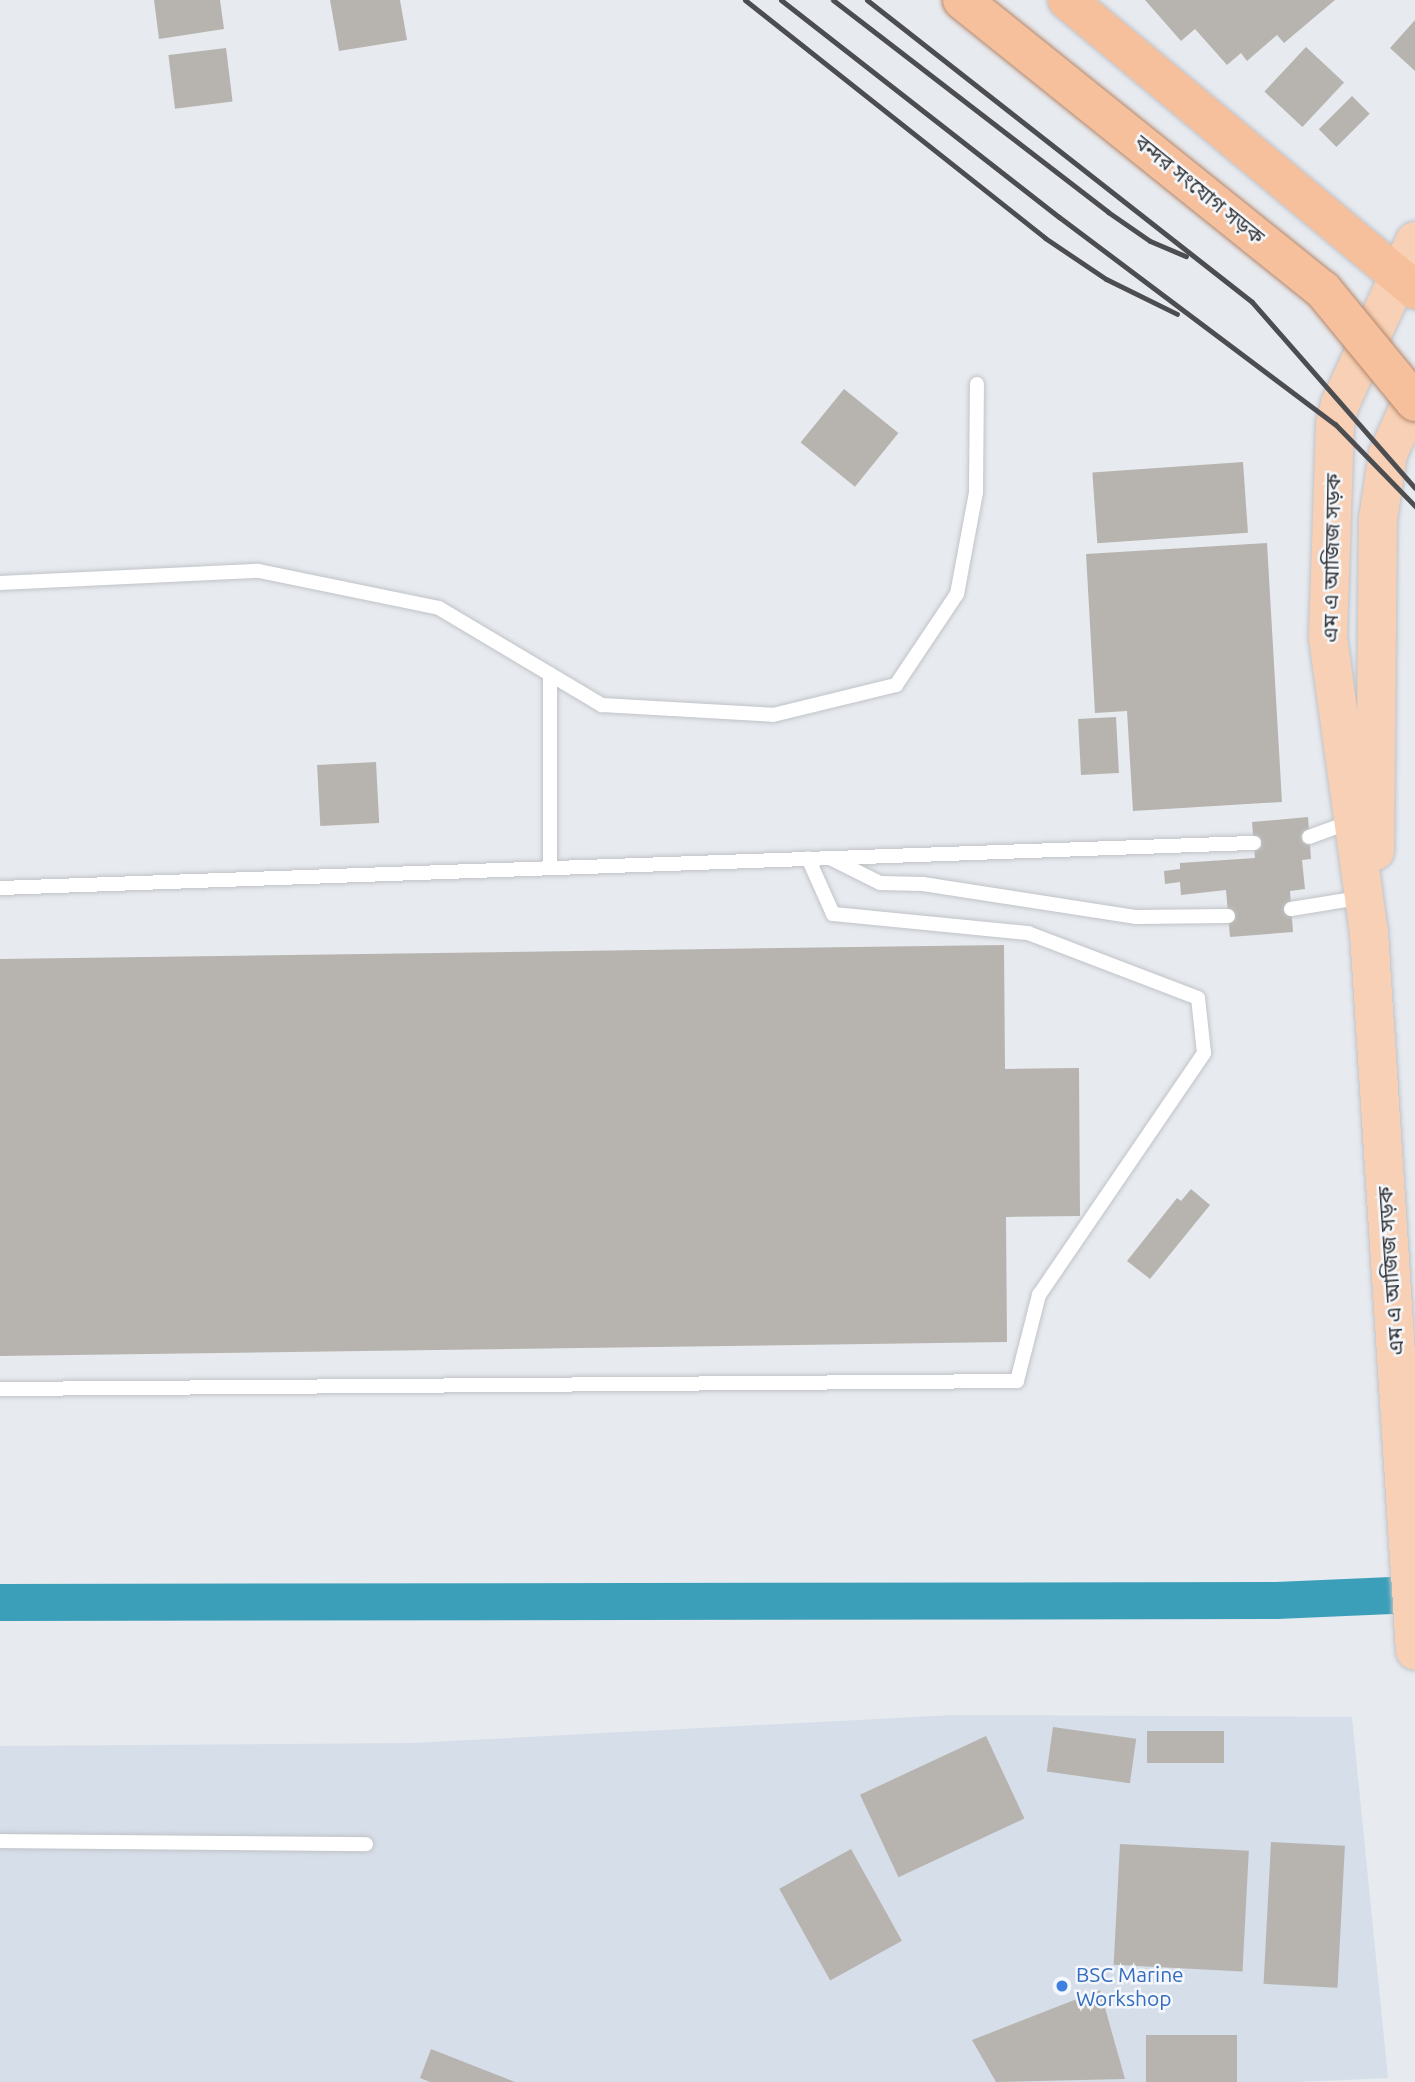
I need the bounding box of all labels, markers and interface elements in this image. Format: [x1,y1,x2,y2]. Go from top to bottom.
street label: বন্দর সংযোগ সড়ক [1130,129,1270,249]
street label: এম এ আজিজ সড়ক [1317,473,1345,643]
street label: এম এ আজিজ সড়ক [1372,1186,1408,1356]
place label: BSC Marine Workshop [1076,1961,1184,2011]
marker: BSC Marine Workshop [1054,1978,1070,1994]

